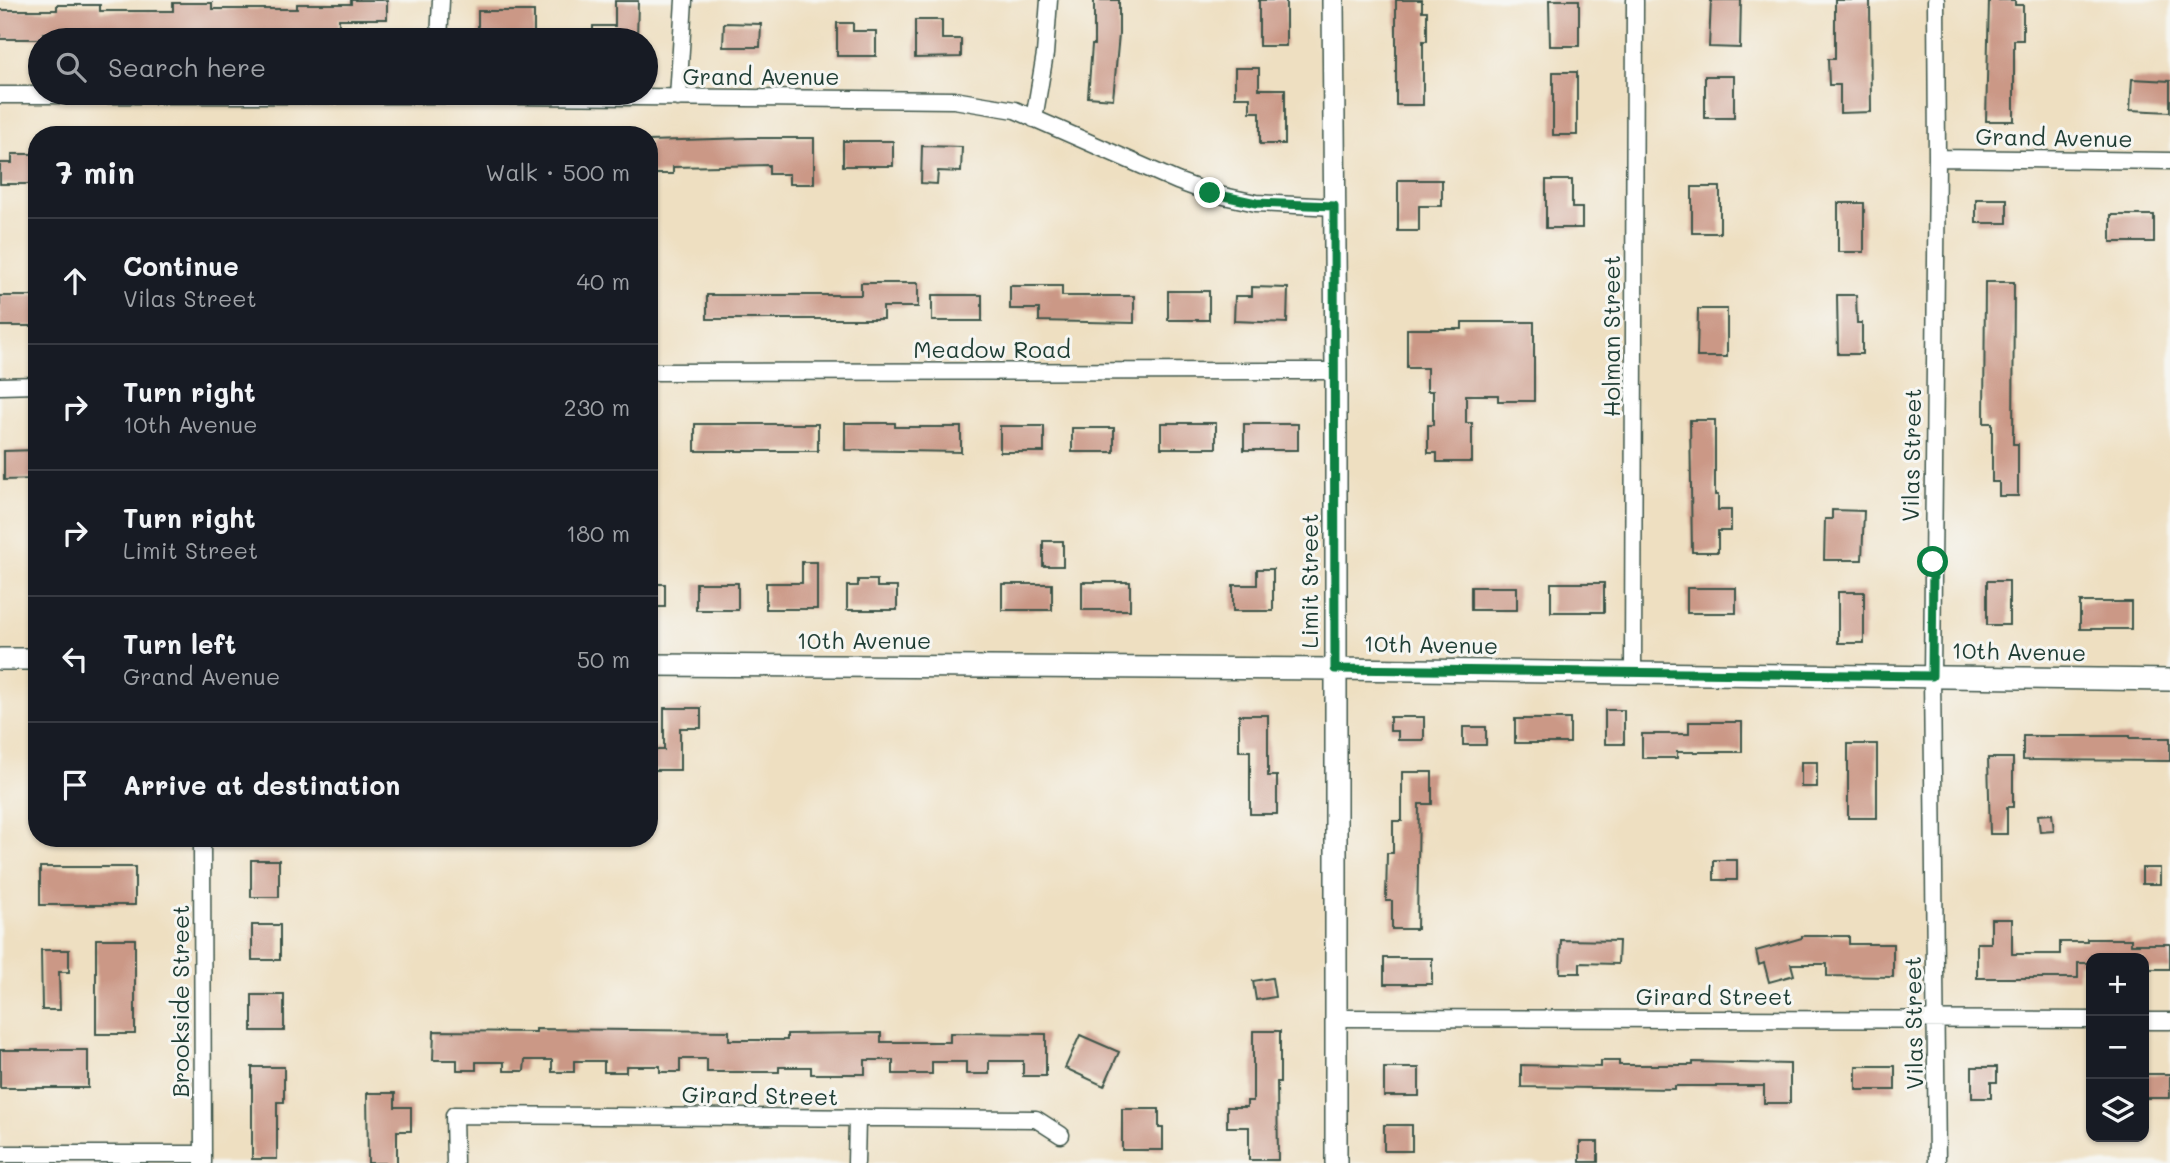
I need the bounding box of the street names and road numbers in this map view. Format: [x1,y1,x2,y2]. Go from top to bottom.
street label: Grand Avenue [682,61,840,91]
street label: Grand Avenue [1975,121,2133,153]
street label: Holman Street [1596,255,1626,417]
street label: Meadow Road [913,334,1071,364]
street label: Vilas Street [1895,388,1927,522]
street label: Limit Street [1294,513,1324,649]
street label: 10th Avenue [797,625,931,655]
street label: 10th Avenue [1363,628,1499,660]
street label: 10th Avenue [1951,635,2087,667]
street label: Brookside Street [165,905,195,1097]
street label: Vilas Street [1897,956,1929,1090]
street label: Girard Street [1636,981,1792,1011]
street label: Girard Street [681,1079,839,1111]

